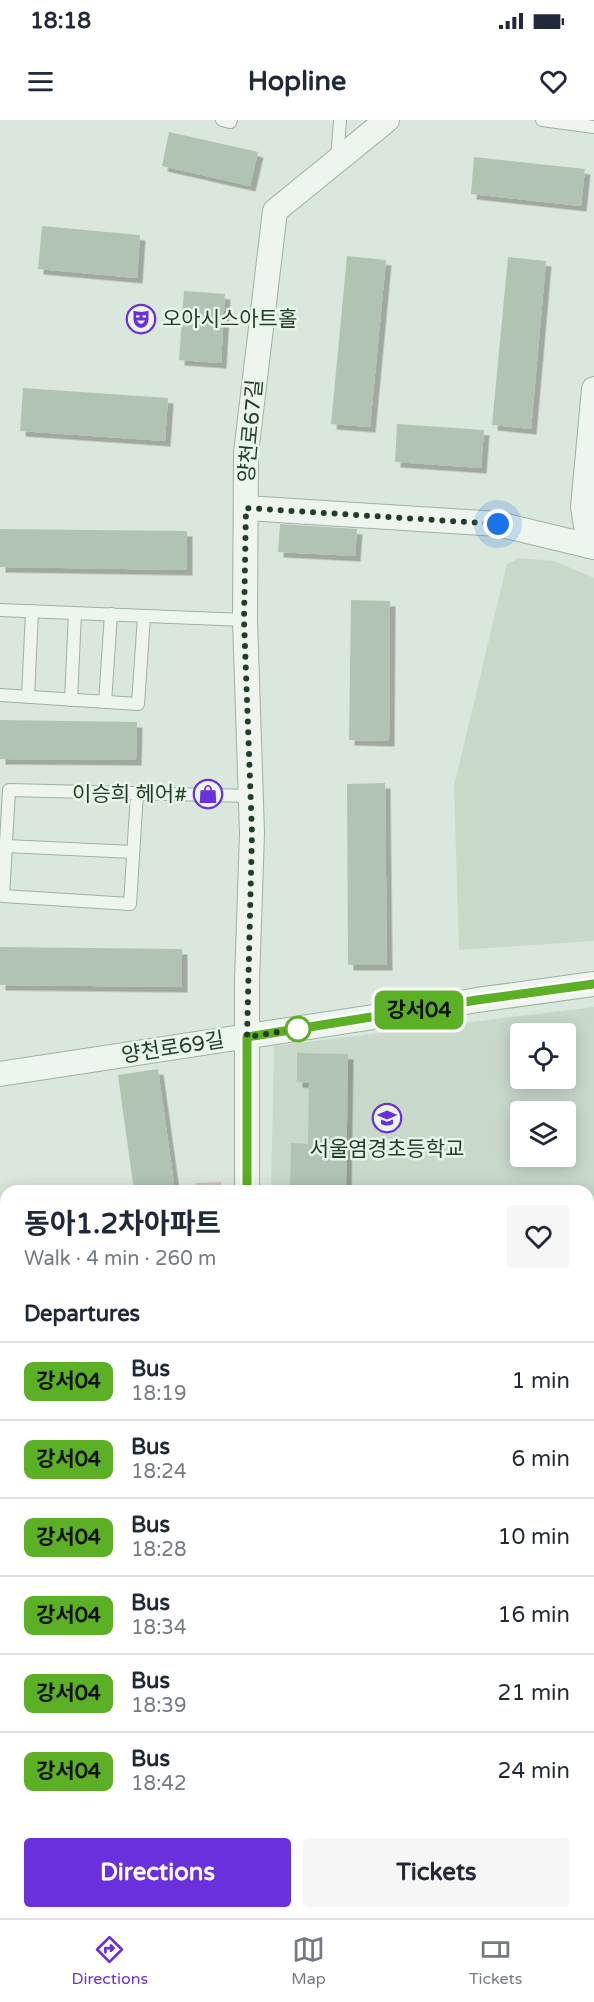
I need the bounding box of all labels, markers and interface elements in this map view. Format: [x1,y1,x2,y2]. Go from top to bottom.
text: 18:18 [30,8,91,34]
icon: menu [24,65,57,98]
text: Hopline [248,65,346,98]
icon: heart [537,65,570,98]
theatre icon: 오아시스아트홀 [125,303,157,335]
place label: 오아시스아트홀 [162,307,297,332]
street label: 양천로67길 [234,378,268,484]
your location [483,509,513,539]
shop icon: 이승희 헤어# [192,778,224,810]
place label: 이승희 헤어# [72,782,187,807]
line badge: 강서04 [377,990,461,1030]
text: 강서04 [386,998,452,1023]
unlabelled marker [285,1016,311,1042]
map controls [510,1023,576,1167]
button: locate [510,1023,576,1089]
street label: 양천로69길 [120,1028,226,1068]
button: layers [510,1101,576,1167]
school or university icon: 서울염경초등학교 [371,1102,403,1134]
place label: 서울염경초등학교 [310,1137,464,1162]
button: heart [507,1205,570,1268]
text: 동아1.2차아파트 [24,1207,221,1241]
text: Walk · 4 min · 260 m [24,1247,216,1271]
text: Departures [24,1301,140,1327]
text: Bus [131,1356,170,1382]
text: 1 min [511,1368,570,1394]
text: 강서04 [36,1369,101,1394]
text: 18:19 [131,1382,186,1406]
text: Bus [131,1434,170,1460]
text: 6 min [511,1446,570,1472]
text: 강서04 [36,1447,101,1472]
text: 18:24 [131,1460,186,1484]
text: Bus [131,1512,170,1538]
text: 10 min [498,1524,570,1550]
text: 강서04 [36,1525,101,1550]
text: 18:28 [131,1538,186,1562]
text: Bus [131,1590,170,1616]
text: 16 min [498,1602,570,1628]
text: 강서04 [36,1603,101,1628]
text: 18:34 [131,1616,186,1640]
text: Bus [131,1668,170,1694]
text: 21 min [498,1680,570,1706]
text: 강서04 [36,1681,101,1706]
text: 18:39 [131,1694,186,1718]
text: Bus [131,1746,170,1772]
text: 24 min [498,1758,570,1784]
text: 강서04 [36,1759,101,1784]
text: 18:42 [131,1772,186,1796]
button: Directions [24,1838,291,1907]
button: Tickets [303,1838,570,1907]
tab: Directions [72,1933,148,1989]
tab: Map [291,1933,326,1989]
tab: Tickets [469,1933,522,1989]

